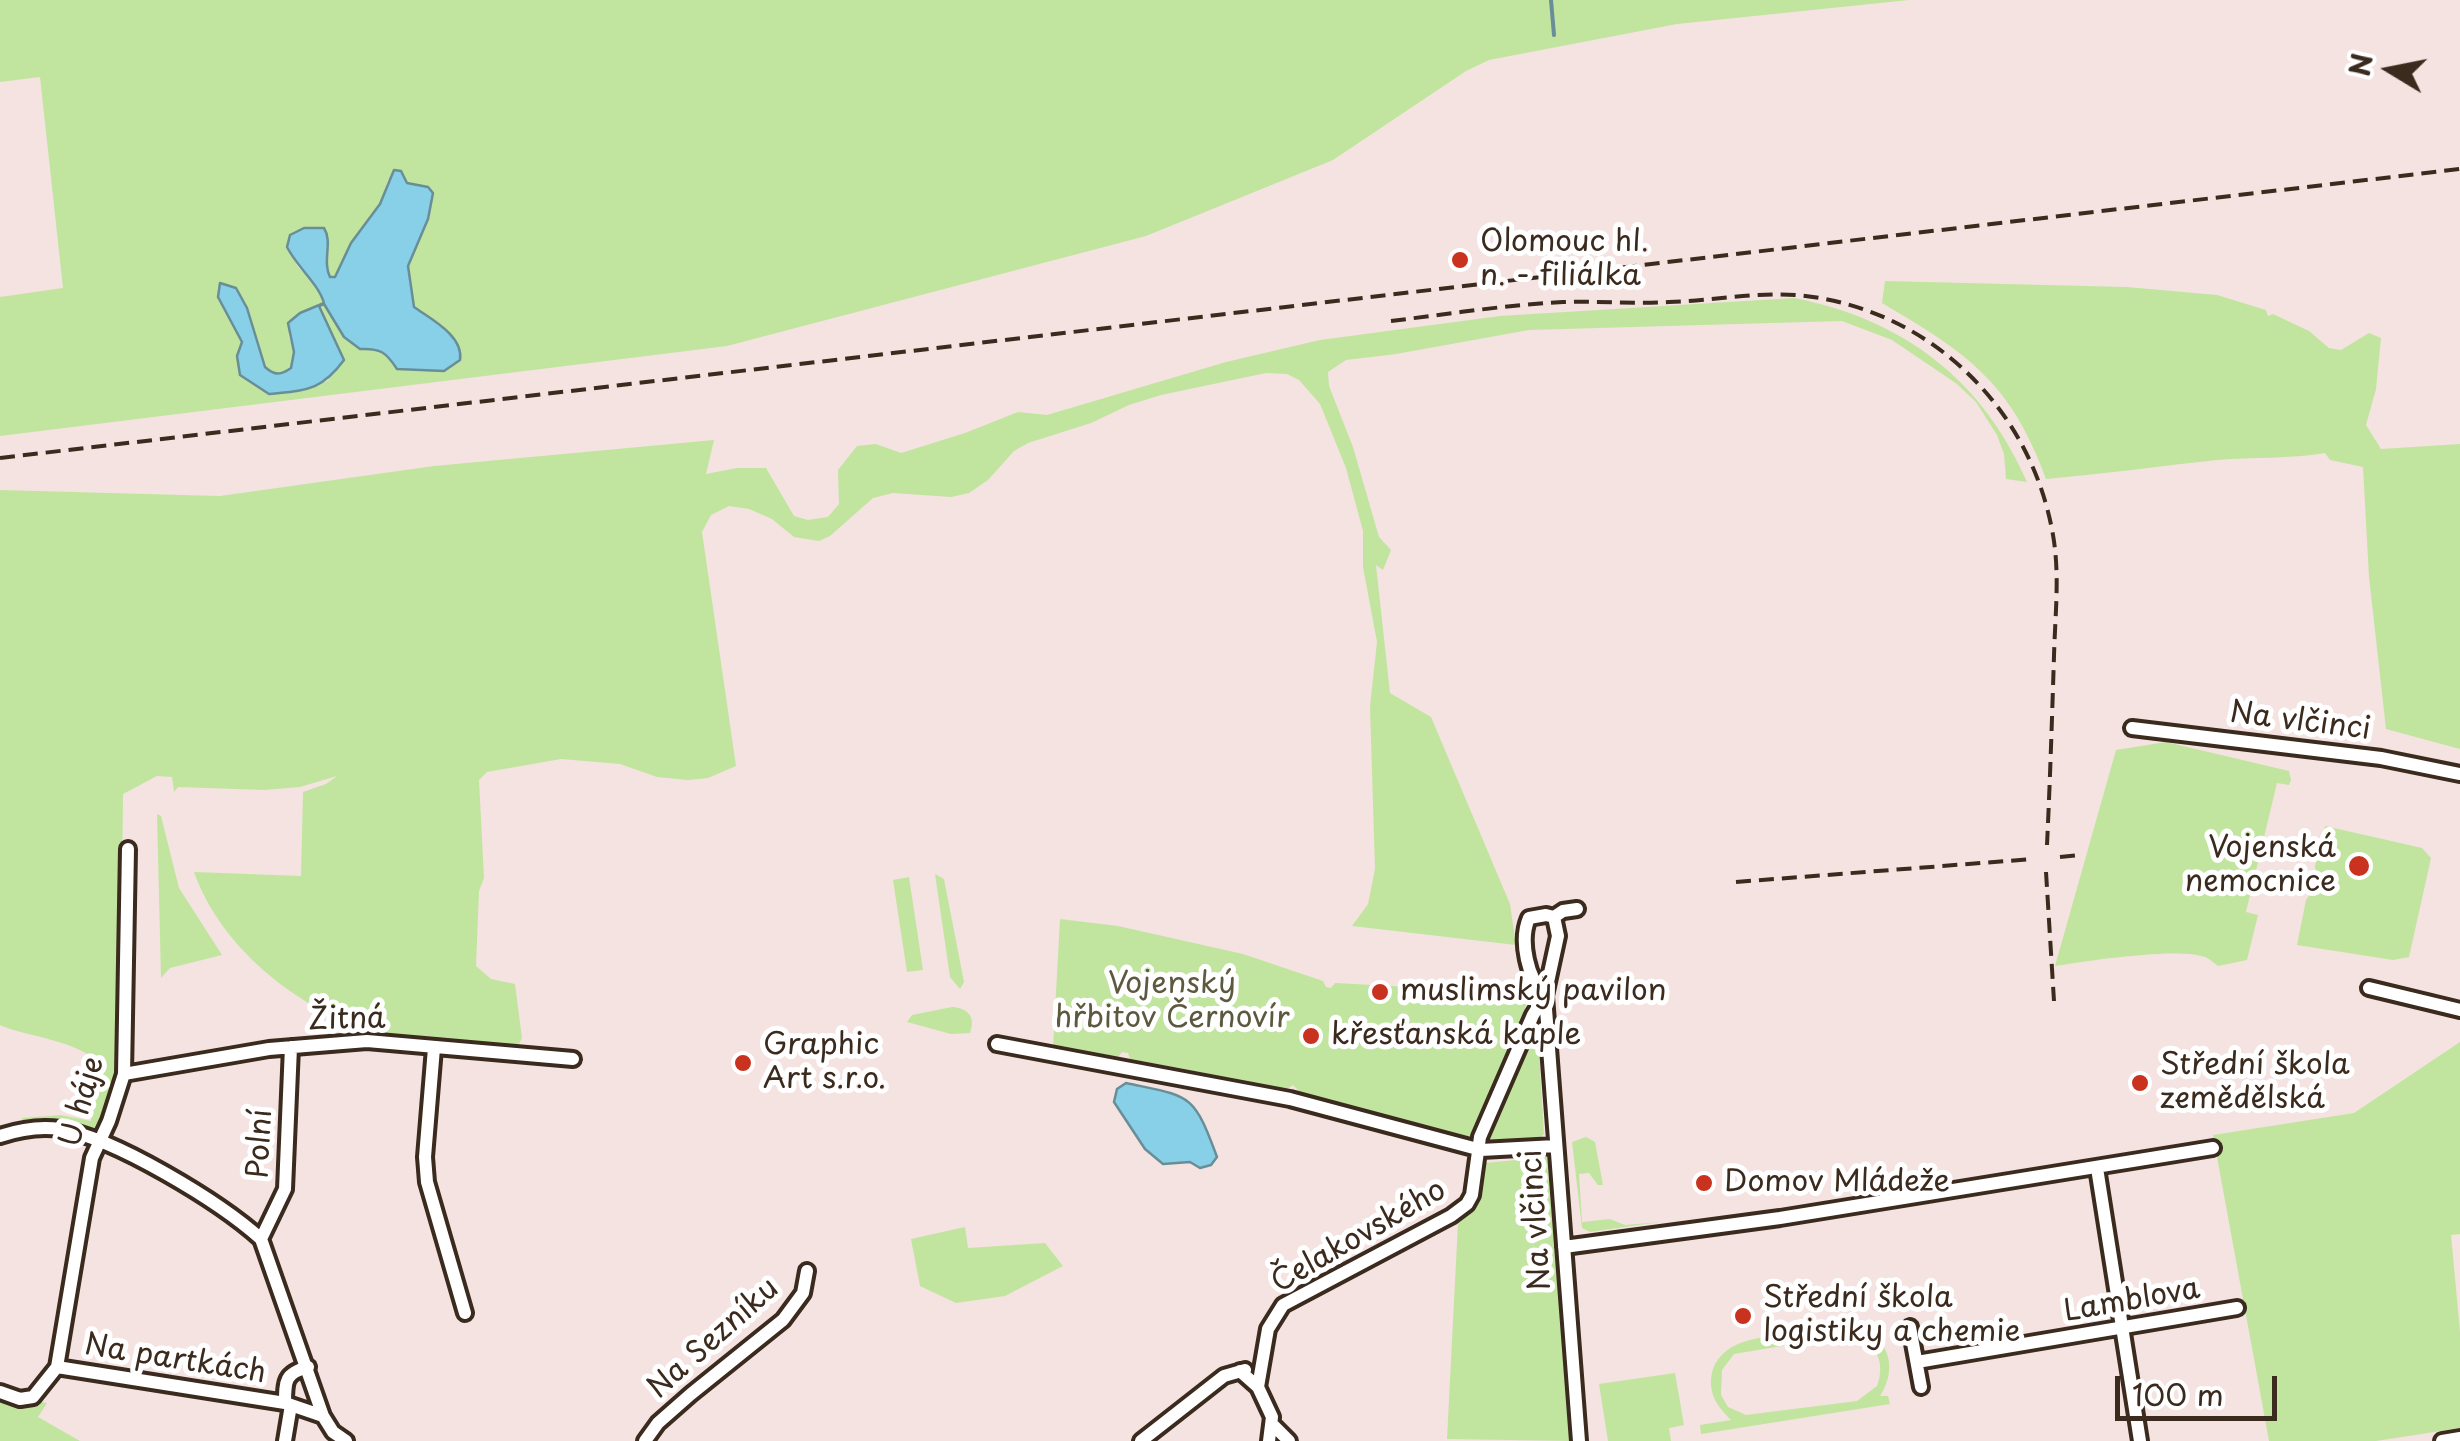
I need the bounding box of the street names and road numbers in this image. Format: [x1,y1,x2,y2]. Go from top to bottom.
street label: Na vlčinci [2228,696,2372,748]
street label: Žitná [308,1001,386,1039]
street label: U háje [53,1053,113,1151]
street label: Polní [241,1108,281,1180]
street label: Na vlčinci [1514,1148,1560,1292]
street label: Čelakovského [1265,1173,1453,1301]
street label: Na Sezníku [641,1271,787,1407]
street label: Lamblova [2061,1271,2203,1331]
street label: Na partkách [82,1328,268,1392]

